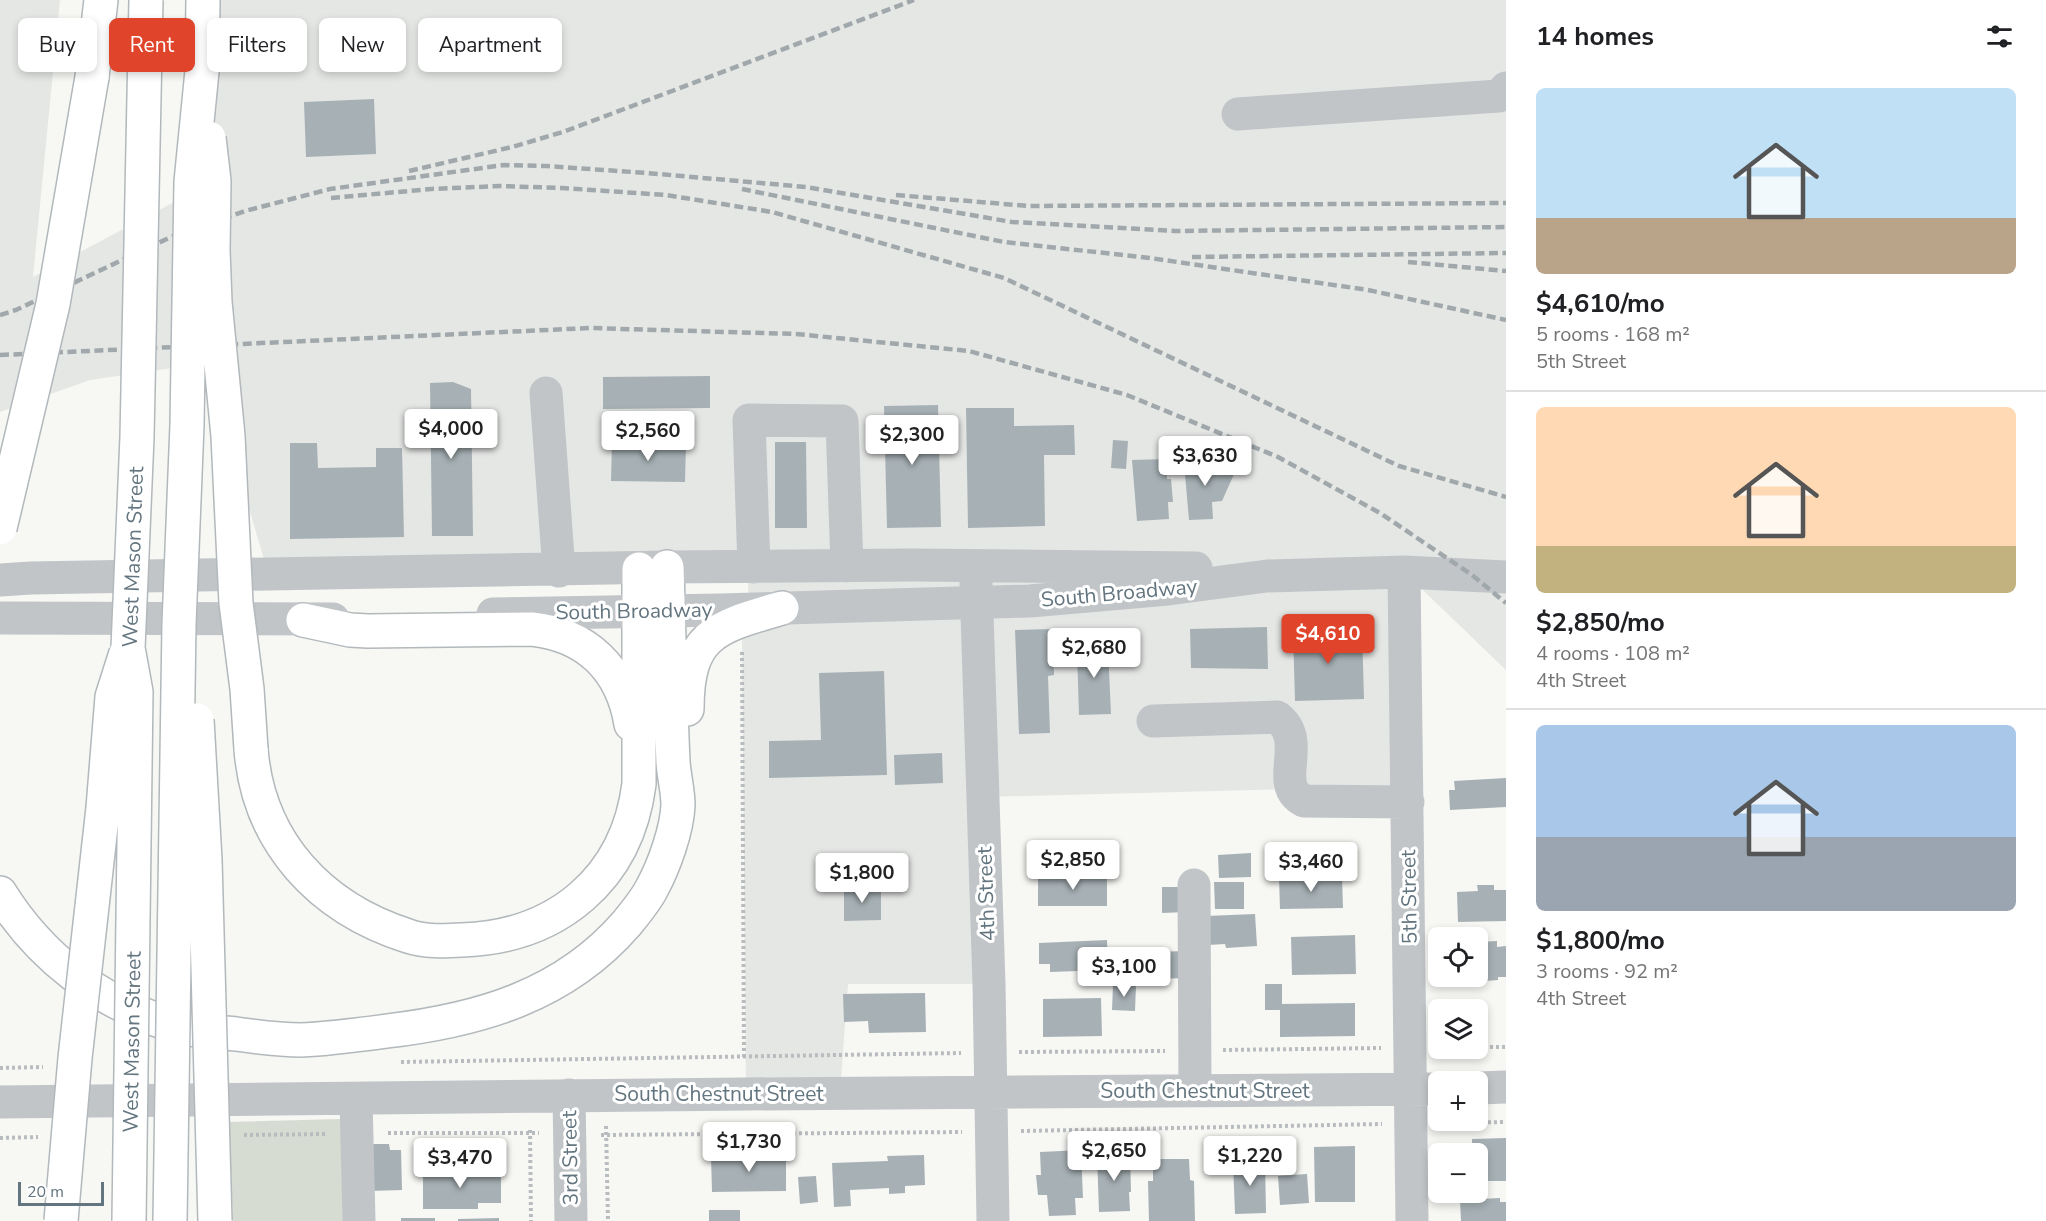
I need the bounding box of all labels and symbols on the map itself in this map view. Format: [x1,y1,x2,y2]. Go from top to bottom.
pin: $4,000 [402,409,500,460]
pin: $2,560 [599,411,697,462]
pin: $2,300 [863,415,961,466]
pin: $3,630 [1156,436,1254,487]
street label: West Mason Street [116,465,150,648]
street label: South Broadway [1040,572,1199,614]
street label: South Broadway [555,596,713,626]
pin: $4,610 [1279,614,1377,665]
pin: $2,680 [1045,628,1143,679]
pin: $2,850 [1024,840,1122,891]
pin: $3,460 [1262,842,1360,893]
street label: 4th Street [970,846,1002,942]
street label: 5th Street [1394,849,1424,945]
pin: $1,800 [813,853,911,904]
pin: $3,100 [1075,947,1173,998]
street label: West Mason Street [116,950,148,1133]
street label: South Chestnut Street [1100,1077,1310,1105]
street label: South Chestnut Street [614,1080,824,1108]
street label: 3rd Street [555,1110,585,1206]
pin: $1,730 [700,1122,798,1173]
pin: $2,650 [1065,1131,1163,1182]
pin: $1,220 [1201,1136,1299,1187]
pin: $3,470 [411,1138,509,1189]
scale bar [18,1179,104,1206]

